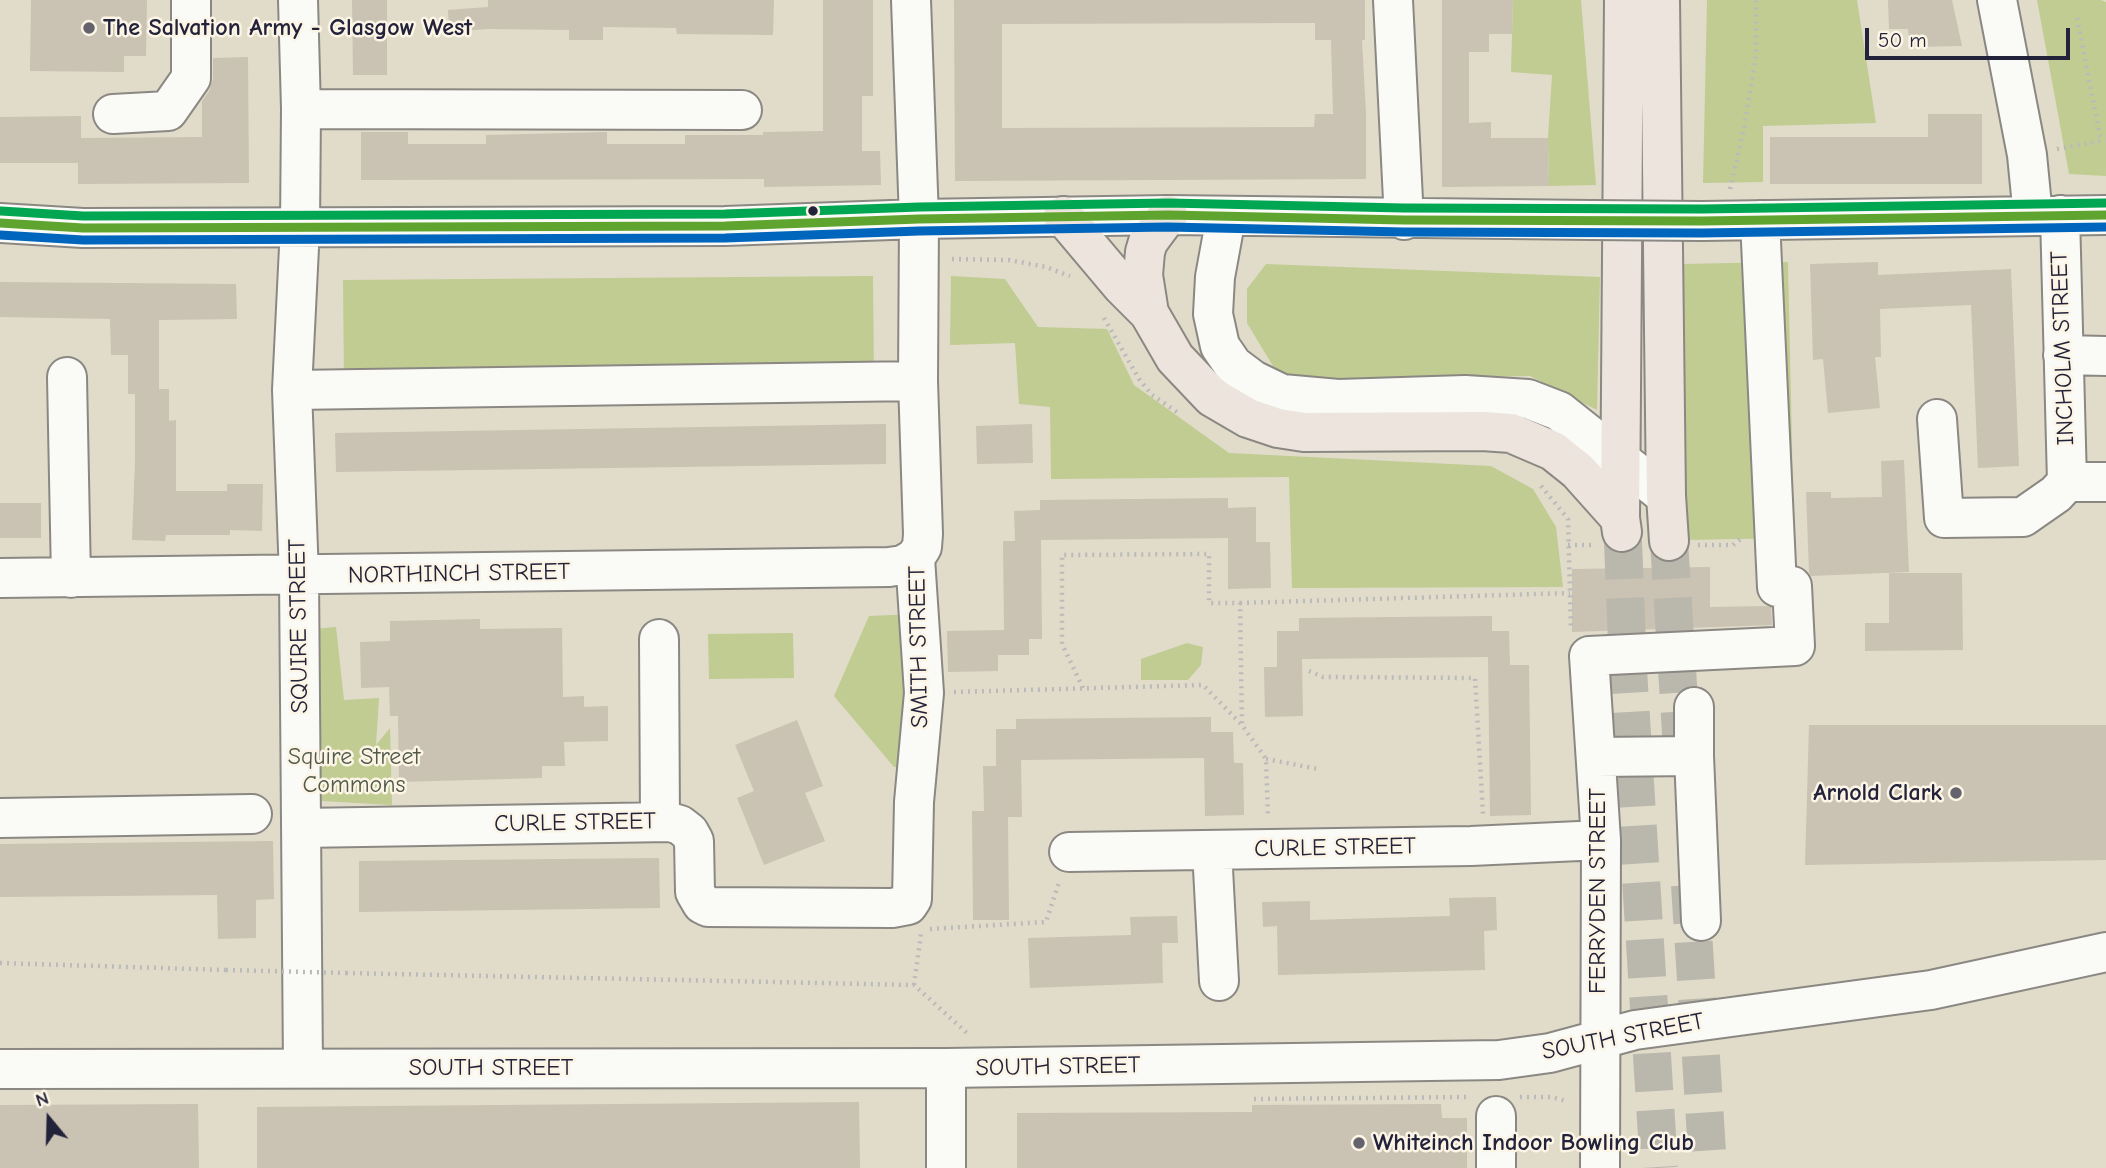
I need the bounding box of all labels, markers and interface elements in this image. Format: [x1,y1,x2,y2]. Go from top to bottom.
place label: The Salvation Army - Glasgow West [103,14,472,42]
scale bar [1868,14,2073,58]
marker: The Salvation Army - Glasgow West [81,20,97,36]
text: 50 m [1878,28,1927,52]
unlabelled marker [806,204,820,218]
street label: INCHOLM STREET [2045,250,2081,446]
street label: SQUIRE STREET [283,538,315,714]
street label: NORTHINCH STREET [348,558,570,590]
street label: SMITH STREET [903,566,935,728]
park label: Squire Street Commons [288,743,420,799]
place label: Arnold Clark [1813,779,1942,807]
marker: Arnold Clark [1948,785,1964,801]
street label: FERRYDEN STREET [1584,788,1612,994]
street label: CURLE STREET [494,807,656,839]
street label: CURLE STREET [1254,832,1416,864]
street label: SOUTH STREET [1539,1007,1707,1067]
street label: SOUTH STREET [975,1051,1141,1083]
street label: SOUTH STREET [409,1054,573,1082]
north arrow [14,1084,84,1154]
text: N [33,1087,52,1112]
place label: Whiteinch Indoor Bowling Club [1373,1129,1694,1157]
marker: Whiteinch Indoor Bowling Club [1351,1135,1367,1151]

